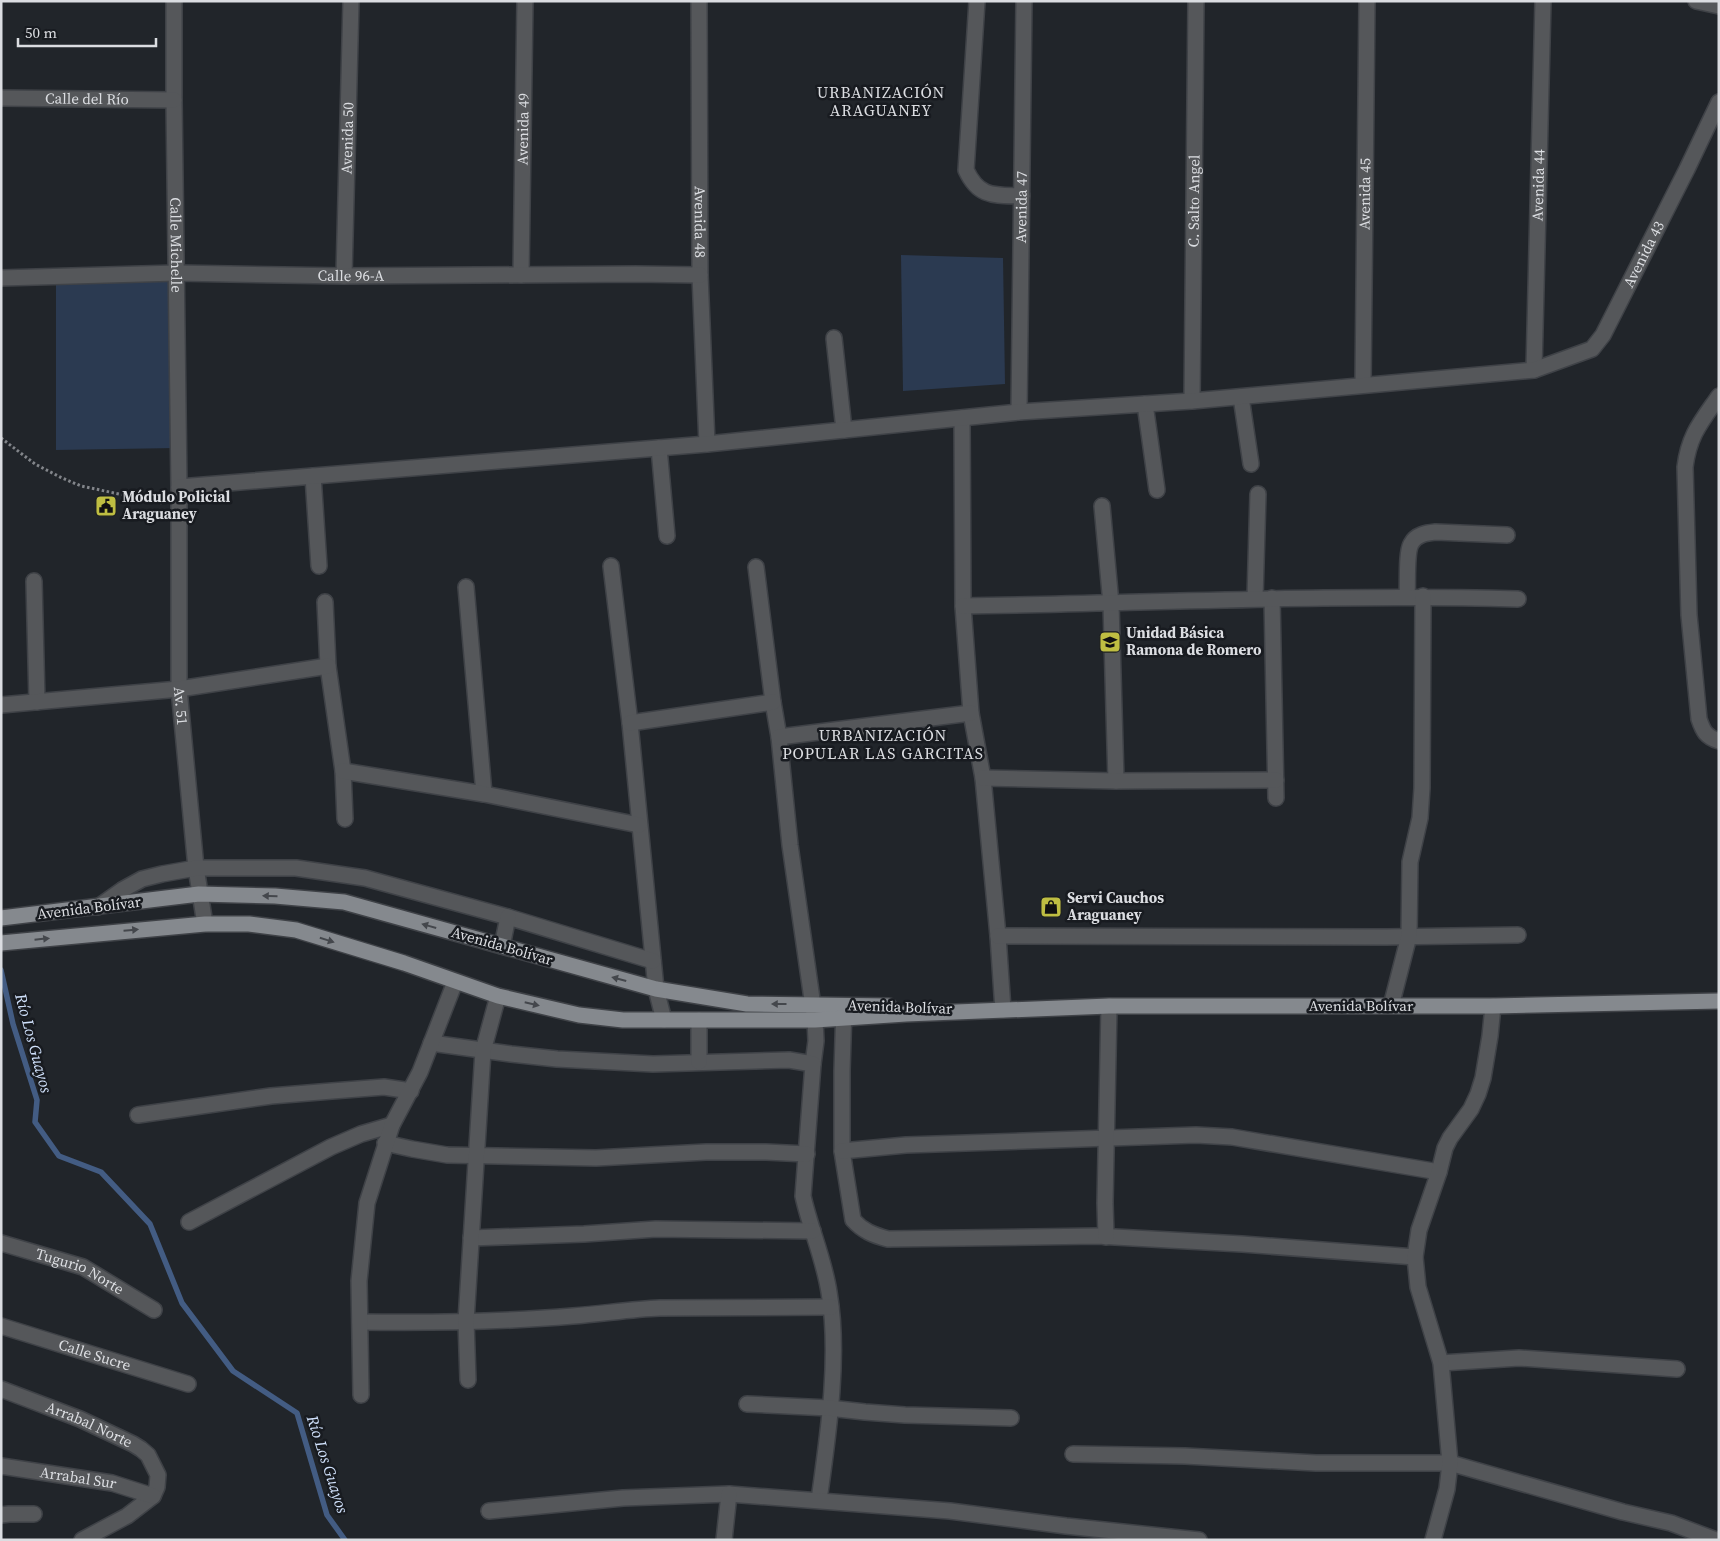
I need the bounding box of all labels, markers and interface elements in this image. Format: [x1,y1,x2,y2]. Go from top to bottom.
scale bar [18,15,155,47]
text: 50 m [25,22,57,43]
district label: URBANIZACIÓN ARAGUANEY [817,81,945,121]
street label: Calle del Río [45,88,129,109]
street label: Avenida 49 [512,93,534,165]
street label: Avenida 50 [336,102,358,174]
street label: Avenida 44 [1527,148,1549,221]
street label: C. Salto Angel [1183,154,1204,247]
street label: Avenida 45 [1354,158,1375,230]
street label: Avenida 47 [1010,171,1032,243]
street label: Avenida 48 [690,186,711,258]
street label: Calle Michelle [165,197,187,293]
street label: Avenida 43 [1618,217,1669,291]
street label: Calle 96-A [317,265,384,286]
place label: Módulo Policial Araguaney [122,486,230,524]
public building icon: Módulo Policial Araguaney [94,494,118,518]
place label: Unidad Básica Ramona de Romero [1126,622,1262,660]
school or university icon: Unidad Básica Ramona de Romero [1098,630,1122,654]
street label: Av. 51 [169,686,193,726]
district label: URBANIZACIÓN POPULAR LAS GARCITAS [782,724,984,764]
place label: Servi Cauchos Araguaney [1067,887,1164,925]
street label: Avenida Bolívar [36,891,143,924]
one-way arrow [262,891,278,899]
shop icon: Servi Cauchos Araguaney [1039,895,1063,919]
one-way arrow [421,921,436,929]
street label: Avenida Bolívar [449,921,556,970]
one-way arrow [124,926,140,934]
one-way arrow [34,935,50,943]
one-way arrow [319,936,334,944]
one-way arrow [612,975,627,983]
water label: Río Los Guayos [10,990,58,1095]
street label: Avenida Bolívar [847,994,953,1019]
street label: Avenida Bolívar [1309,995,1414,1016]
one-way arrow [524,1000,539,1008]
one-way arrow [771,1000,787,1008]
street label: Tugurio Norte [33,1243,128,1300]
street label: Calle Sucre [56,1333,134,1376]
street label: Arrabal Norte [43,1396,136,1452]
water label: Río Los Guayos [301,1411,354,1516]
street label: Arrabal Sur [38,1461,120,1494]

